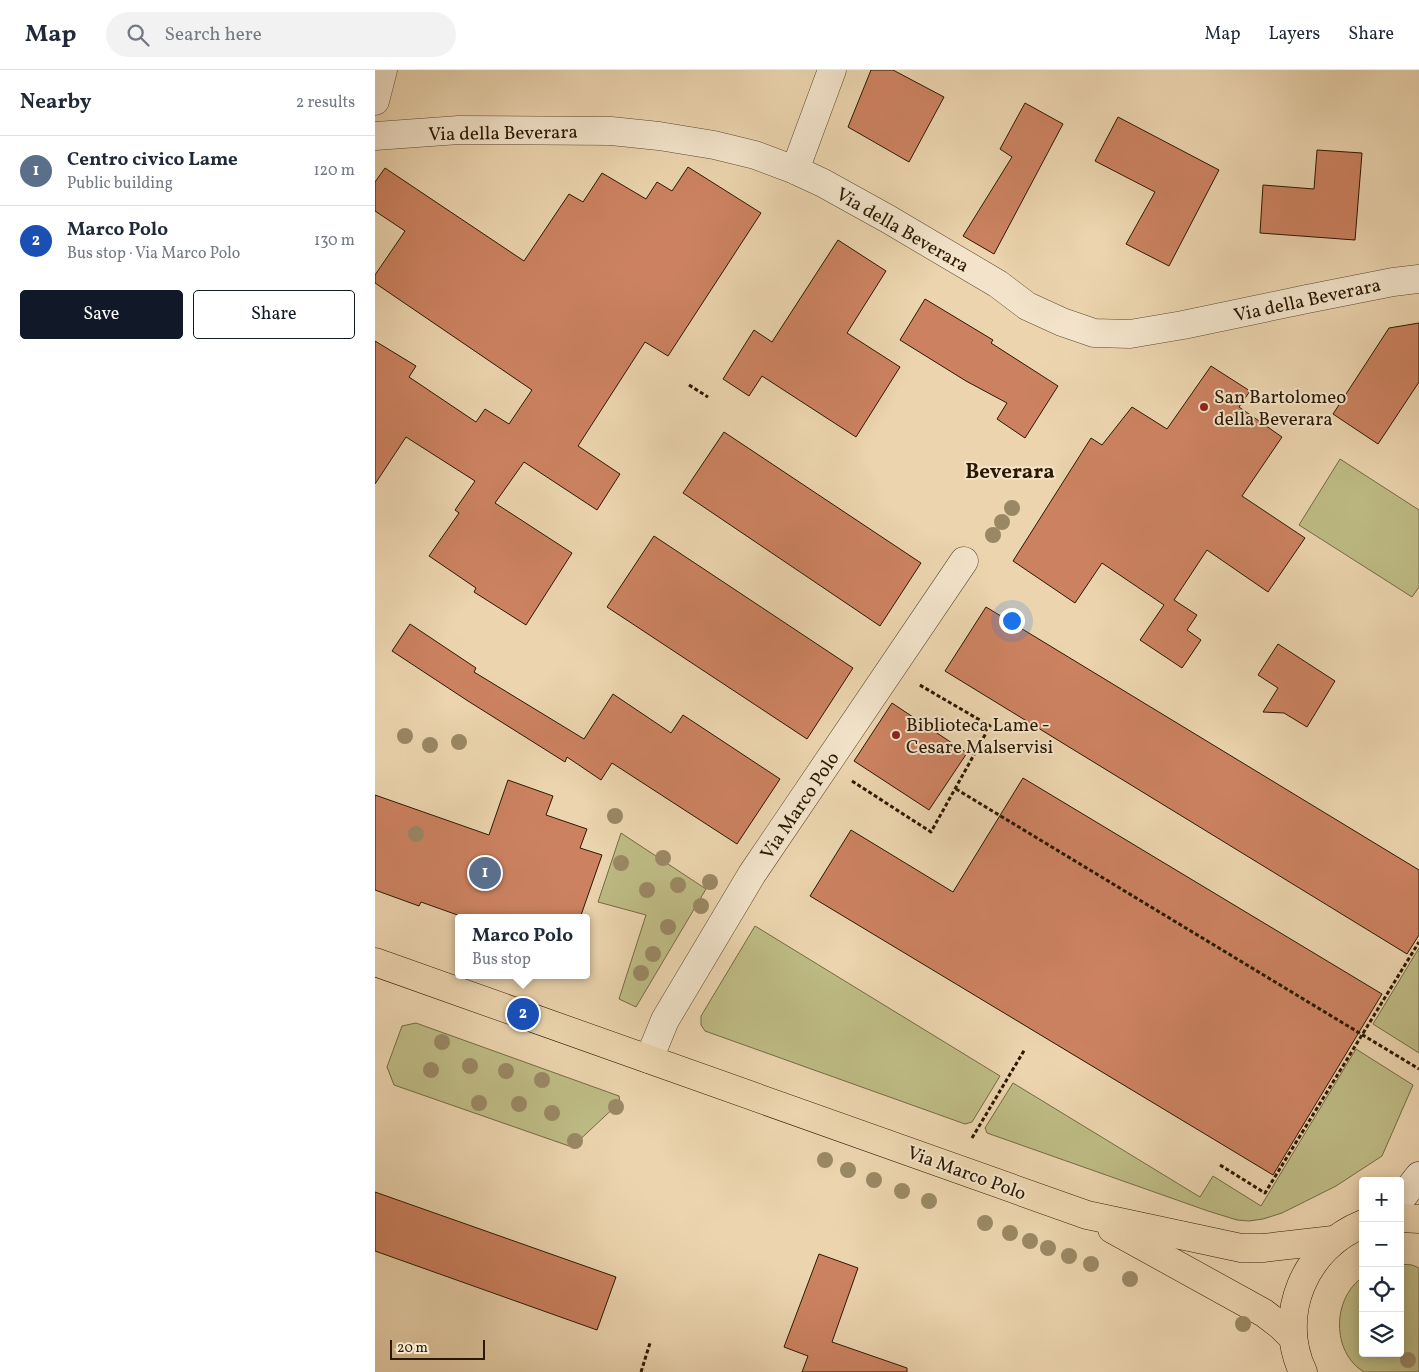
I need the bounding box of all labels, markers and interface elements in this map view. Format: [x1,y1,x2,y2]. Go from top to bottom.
search box [106,12,456,57]
text: Map [25,18,76,52]
icon: search [124,21,152,49]
text: Search here [164,22,262,48]
text: Map [1204,22,1240,47]
text: Layers [1268,22,1320,47]
text: Share [1348,22,1394,47]
text: Nearby [20,88,91,117]
text: 2 results [296,92,355,114]
street label: Via della Beverara [428,120,578,148]
text: Centro civico Lame [67,147,238,173]
text: 1 [33,160,39,182]
text: 120 m [313,160,355,182]
text: Public building [67,173,173,195]
street label: Via della Beverara [831,182,973,279]
text: Marco Polo [67,217,168,243]
text: 2 [32,230,40,252]
text: 130 m [314,230,355,252]
text: Bus stop · Via Marco Polo [67,243,240,265]
street label: Via della Beverara [1231,273,1383,329]
button: Save [20,290,183,339]
button: Share [193,290,355,339]
place label: San Bartolomeo della Beverara [1214,385,1346,433]
marker: San Bartolomeo della Beverara [1198,401,1210,413]
district label: Beverara [965,458,1055,487]
your location [999,608,1025,634]
place label: Biblioteca Lame - Cesare Malservisi [906,713,1054,761]
marker: Biblioteca Lame - Cesare Malservisi [890,729,902,741]
street label: Via Marco Polo [755,747,846,865]
pin: 1 [469,854,501,892]
popup [455,914,590,979]
text: Marco Polo [472,923,573,949]
text: Bus stop [472,949,531,971]
pin: 2 [507,995,539,1033]
street label: Via Marco Polo [903,1140,1029,1207]
map controls [1359,1177,1404,1357]
button: + [1359,1177,1404,1222]
button: − [1359,1222,1404,1267]
button: locate [1359,1267,1404,1312]
button: layers [1359,1312,1404,1357]
scale bar [390,1337,485,1360]
text: 20 m [397,1339,428,1358]

